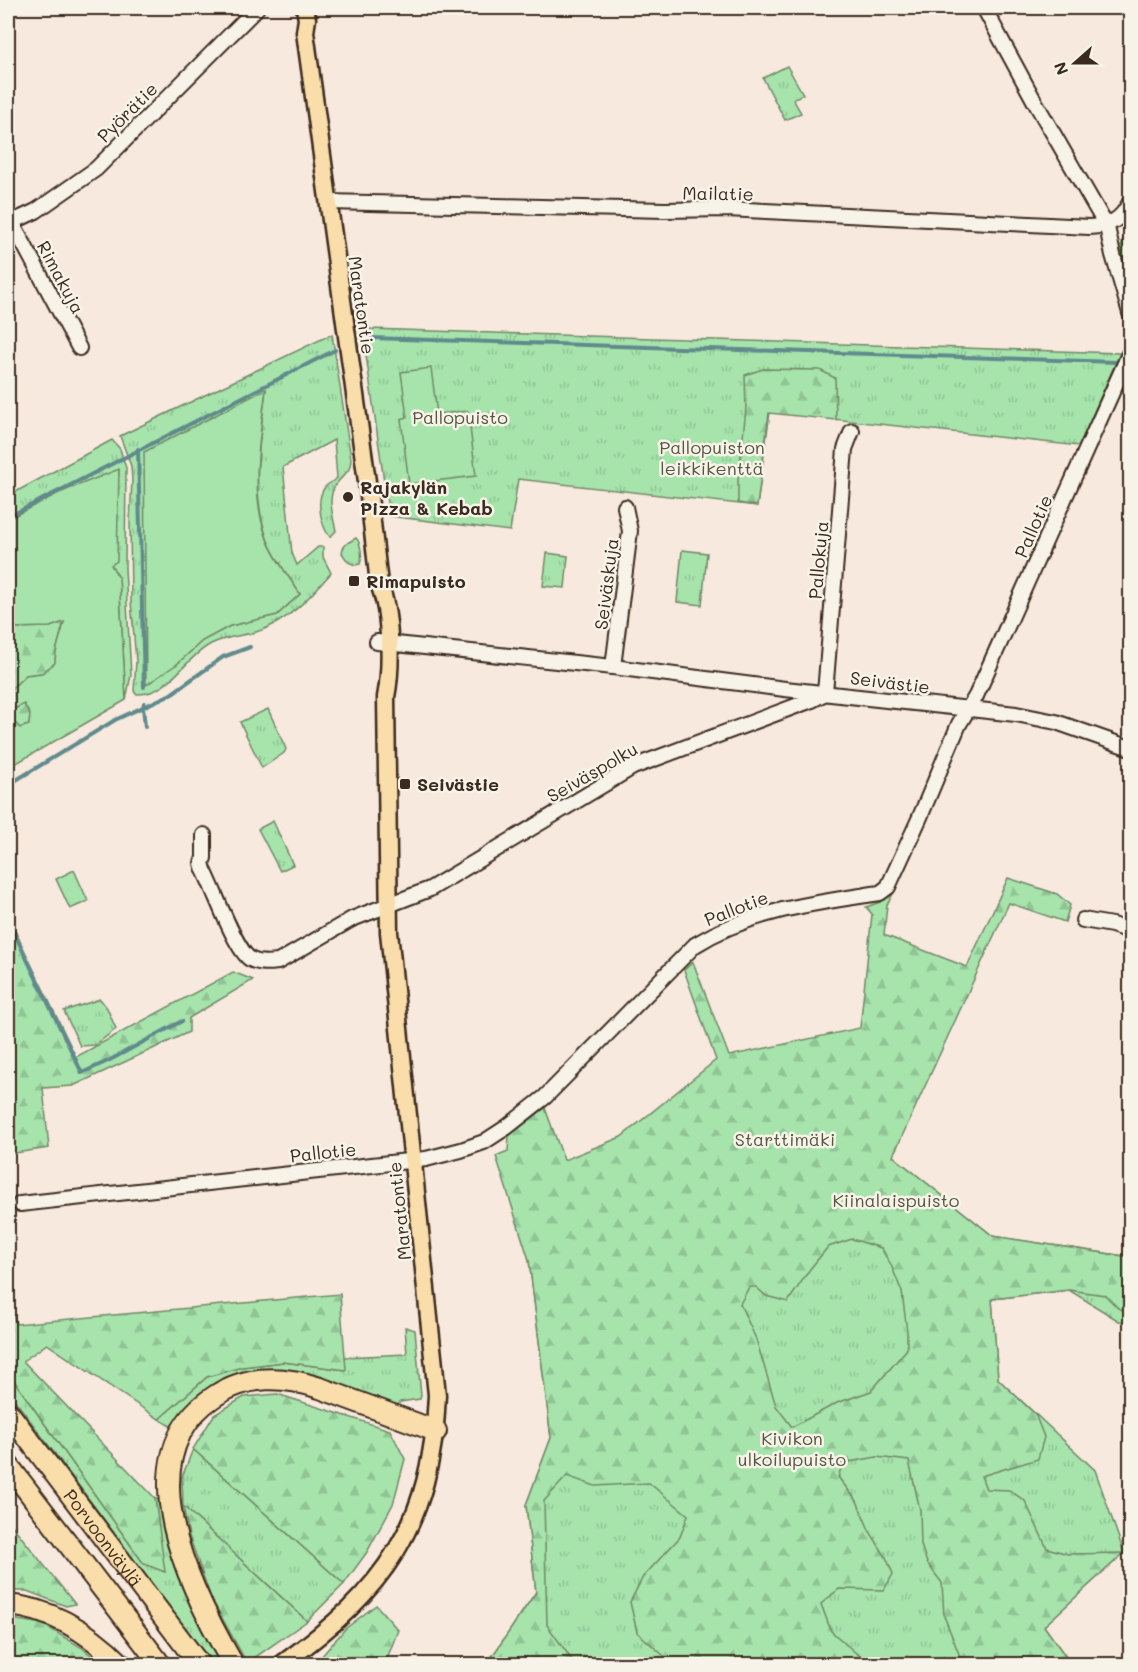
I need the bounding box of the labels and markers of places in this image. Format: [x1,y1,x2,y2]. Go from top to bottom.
place label: Rajakylän Pizza & Kebab [360,475,493,520]
marker: Rajakylän Pizza & Kebab [341,490,355,504]
place label: Rimapuisto [366,569,466,593]
marker: Rimapuisto [347,574,361,588]
place label: Seivästie [417,772,499,796]
marker: Seivästie [398,777,412,791]

